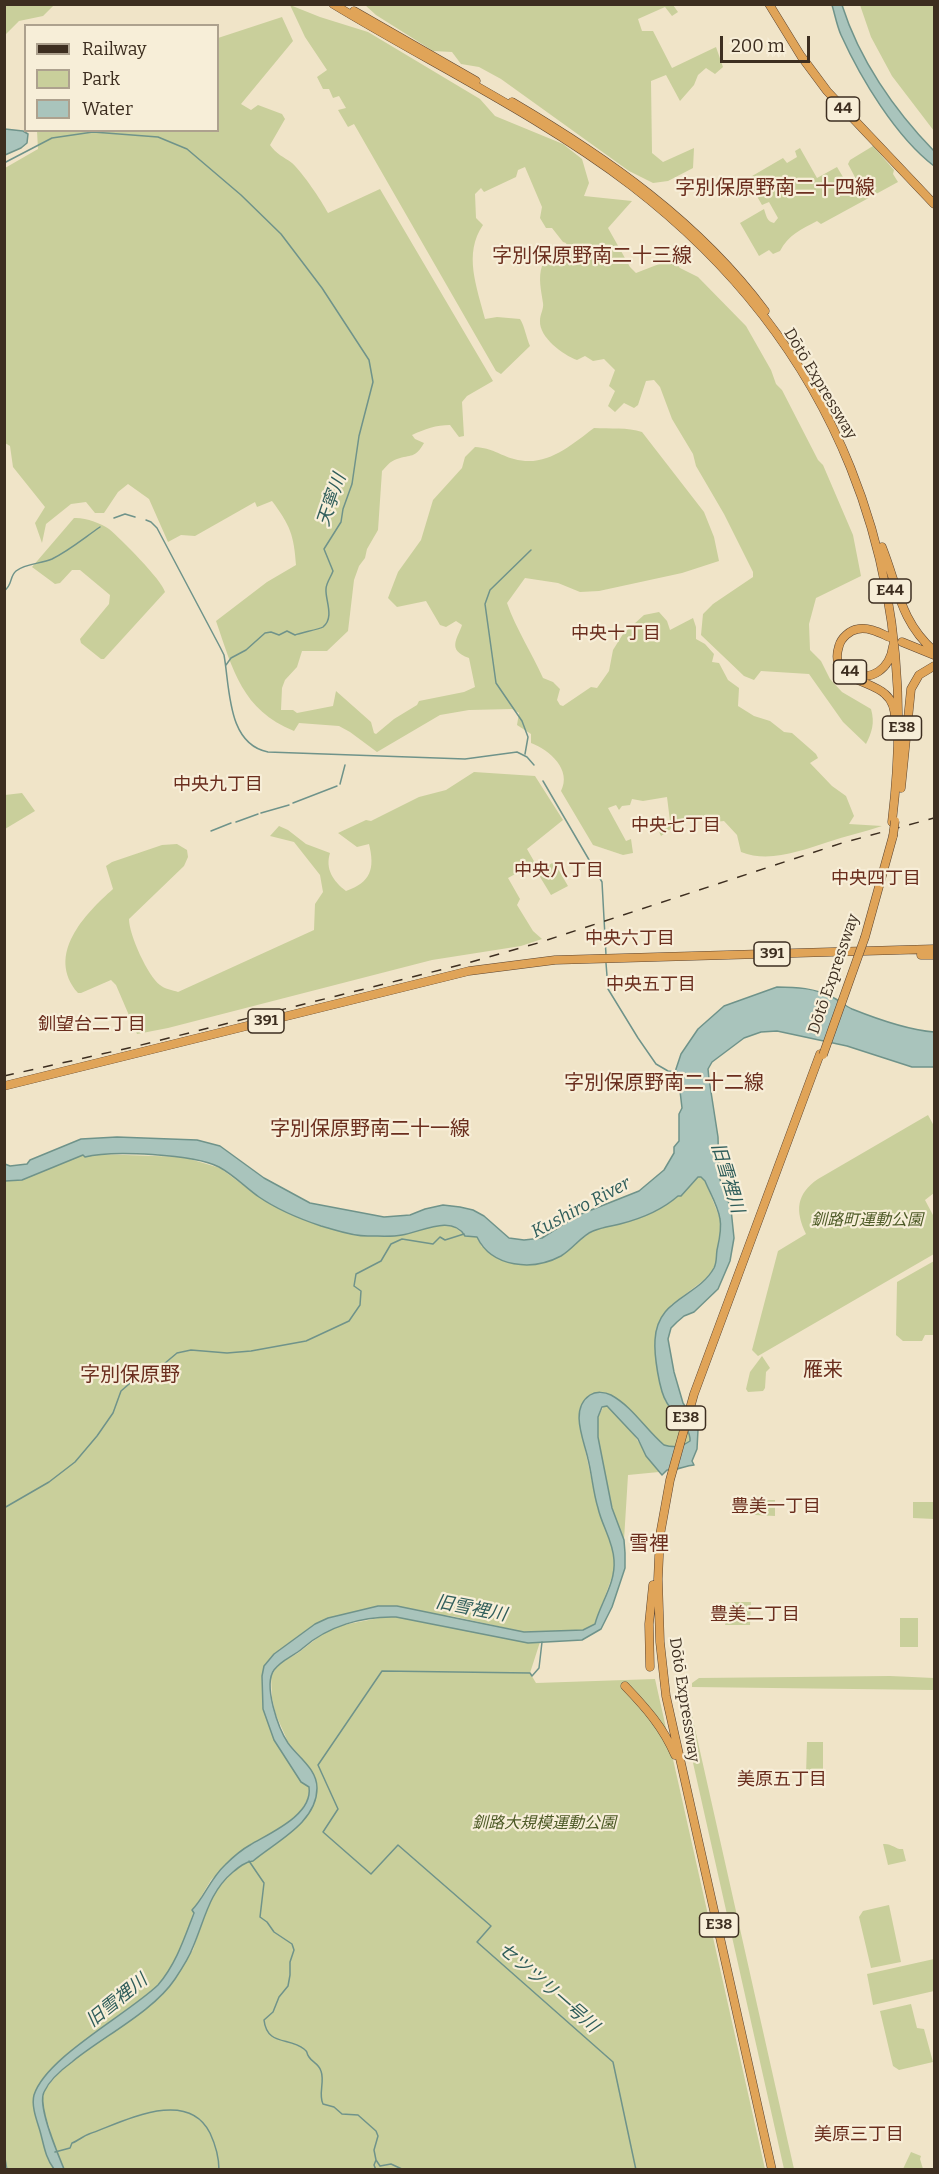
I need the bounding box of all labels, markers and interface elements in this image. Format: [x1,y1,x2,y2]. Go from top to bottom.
legend [24,24,219,132]
scale bar [723,24,813,62]
text: 200 m [731,35,785,57]
text: Railway [82,38,146,60]
text: Park [82,68,120,90]
road number: 44 [826,97,860,121]
text: Water [82,98,133,120]
district label: 字別保原野南二十四線 [675,176,875,200]
district label: 字別保原野南二十三線 [492,244,692,268]
street label: Dōtō Expressway [779,325,861,443]
water label: 天寧川 [313,471,351,529]
road number: E44 [869,579,911,603]
district label: 中央十丁目 [571,623,661,645]
road number: 44 [834,660,866,684]
road number: E38 [882,716,922,740]
district label: 中央九丁目 [173,774,263,796]
district label: 中央七丁目 [631,815,721,837]
district label: 中央八丁目 [514,860,604,882]
district label: 中央四丁目 [831,868,921,890]
street label: Dōtō Expressway [804,911,864,1037]
district label: 中央六丁目 [585,928,675,950]
road number: 391 [754,942,790,966]
district label: 中央五丁目 [606,974,696,996]
road number: 391 [248,1009,284,1033]
district label: 釧望台二丁目 [38,1014,146,1036]
district label: 字別保原野南二十二線 [564,1071,764,1095]
district label: 字別保原野南二十一線 [270,1117,470,1141]
water label: 旧雪裡川 [706,1140,748,1216]
water label: Kushiro River [528,1173,634,1243]
park label: 釧路町運動公園 [811,1211,923,1231]
district label: 雁来 [803,1358,843,1382]
district label: 字別保原野 [80,1363,180,1387]
road number: E38 [666,1406,706,1430]
district label: 豊美一丁目 [731,1496,821,1518]
district label: 雪裡 [629,1532,669,1556]
water label: 旧雪裡川 [434,1592,508,1626]
district label: 豊美二丁目 [710,1604,800,1626]
street label: Dōtō Expressway [665,1636,703,1764]
district label: 美原五丁目 [737,1769,827,1791]
park label: 釧路大規模運動公園 [472,1814,616,1834]
road number: E38 [700,1913,738,1937]
water label: セツツリ一号川 [493,1939,603,2037]
water label: 旧雪裡川 [82,1970,152,2032]
district label: 美原三丁目 [814,2124,904,2146]

